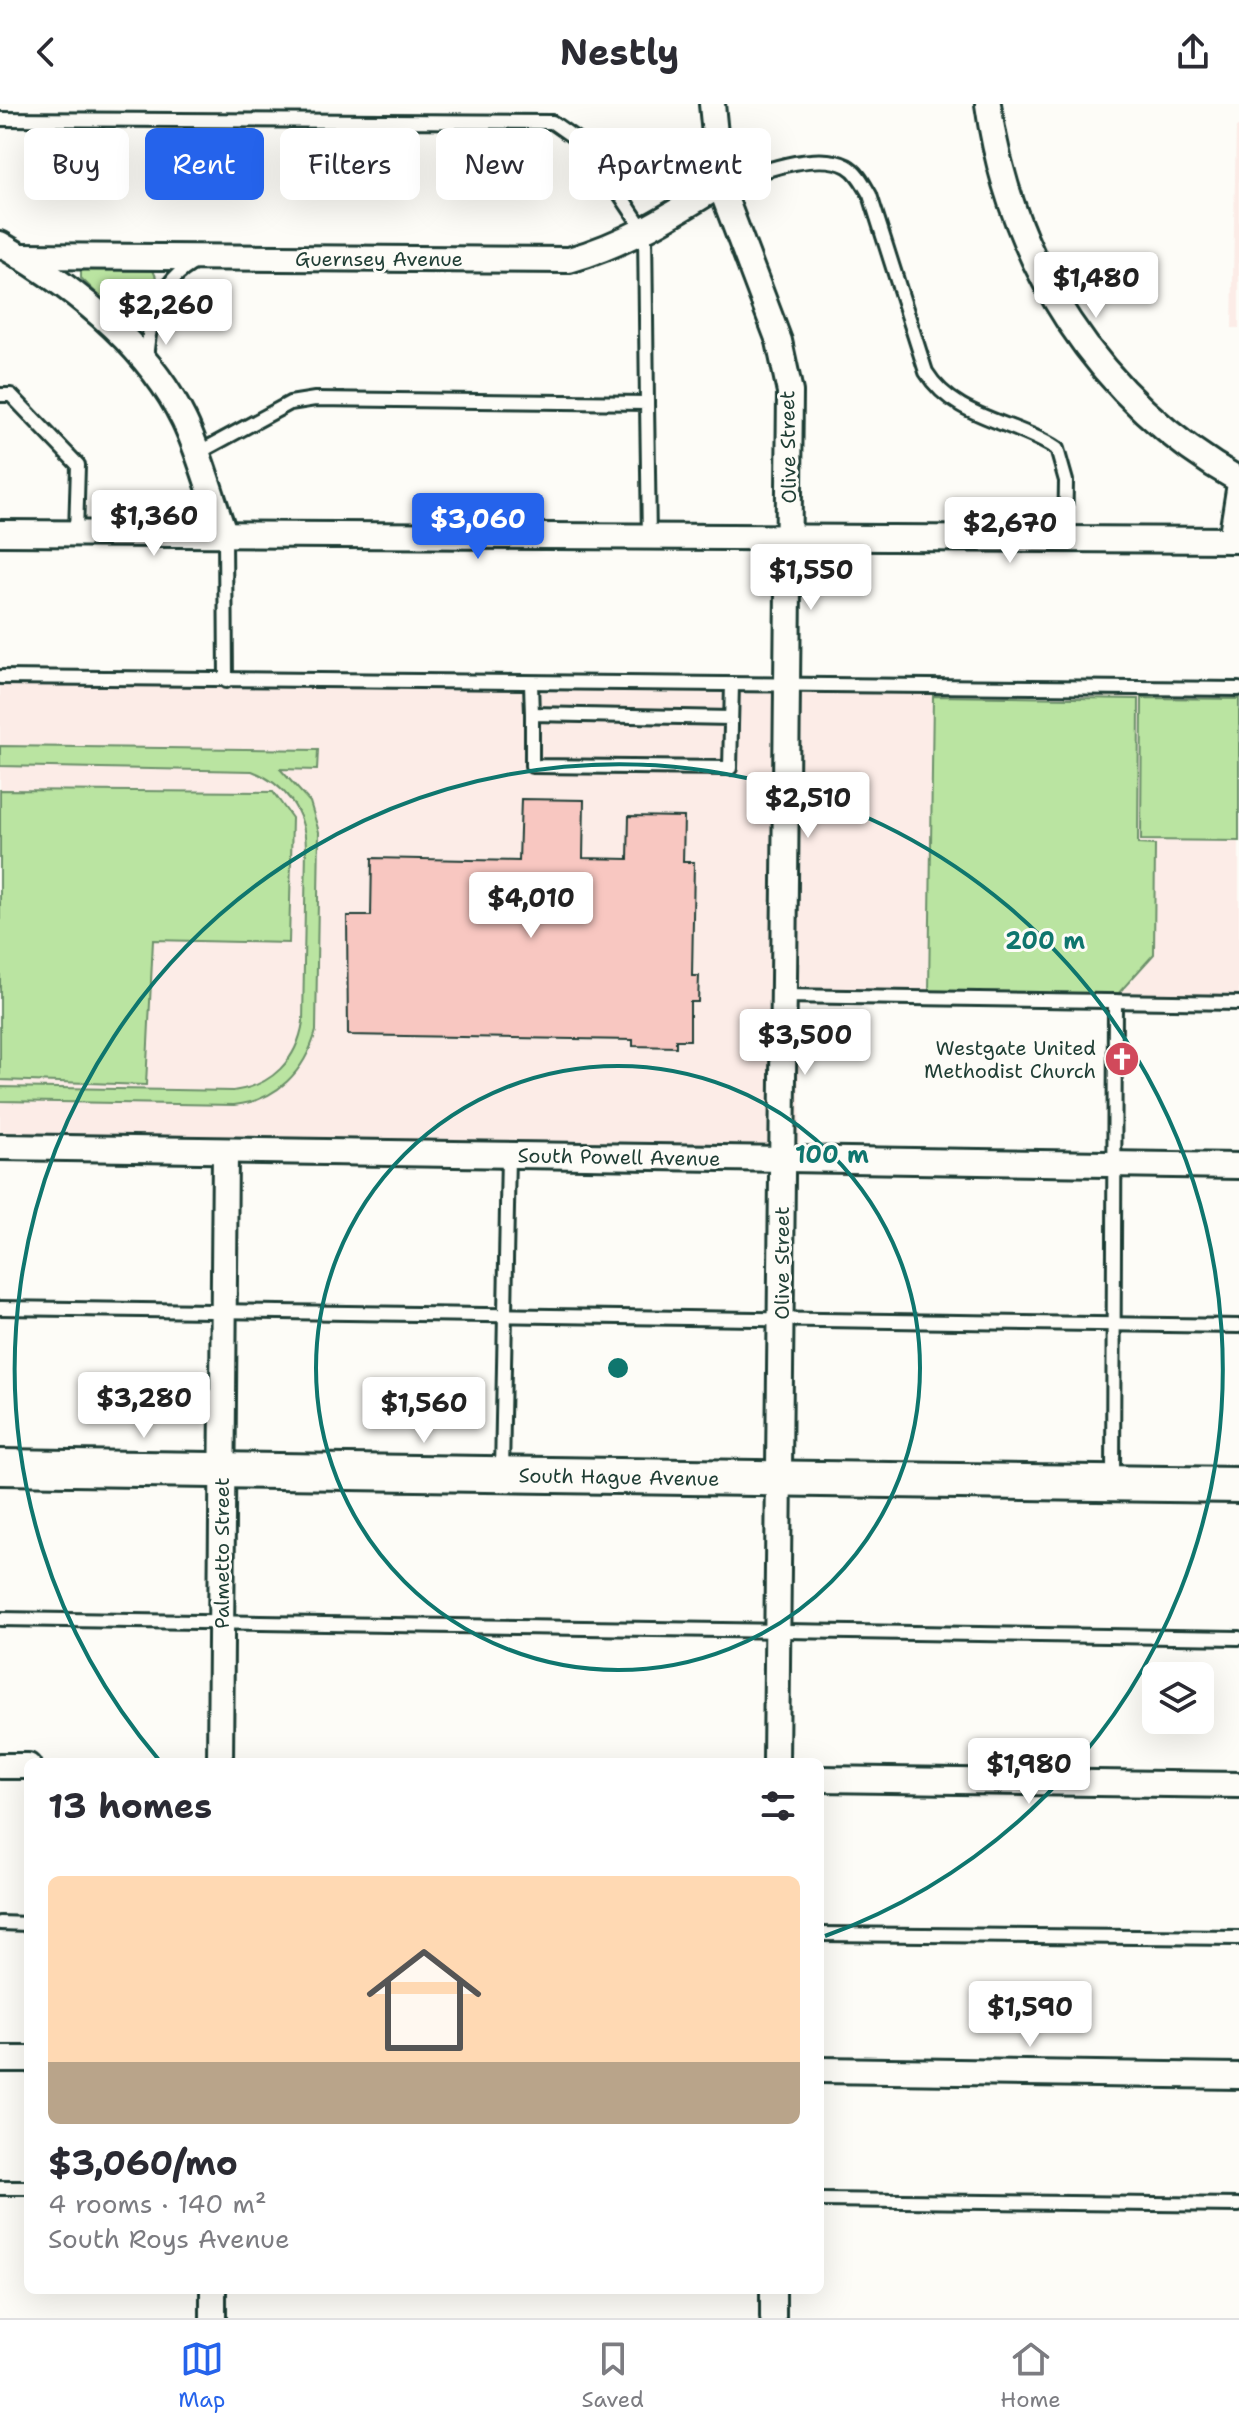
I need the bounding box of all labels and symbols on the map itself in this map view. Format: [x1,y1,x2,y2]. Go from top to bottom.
street label: Guernsey Avenue [295,246,463,272]
pin: $1,480 [1031,252,1161,320]
pin: $2,260 [101,279,231,347]
street label: Olive Street [774,390,802,504]
pin: $1,360 [89,490,219,558]
pin: $3,060 [413,493,543,561]
pin: $2,670 [945,497,1075,565]
pin: $1,550 [746,544,876,612]
pin: $2,510 [743,772,873,840]
pin: $4,010 [466,872,596,940]
text: 200 m [1005,925,1085,957]
pin: $3,500 [740,1009,870,1077]
place label: Westgate United Methodist Church [924,1035,1096,1084]
church icon: Westgate United Methodist Church [1103,1040,1141,1078]
text: 100 m [795,1139,869,1171]
street label: South Powell Avenue [517,1142,721,1172]
street label: Olive Street [769,1206,795,1320]
centre of rings [604,1354,632,1382]
pin: $3,280 [79,1372,209,1440]
pin: $1,560 [359,1377,489,1445]
street label: South Hague Avenue [518,1462,720,1492]
street label: Palmetto Street [209,1477,235,1629]
pin: $1,980 [964,1738,1094,1806]
pin: $1,590 [965,1981,1095,2049]

